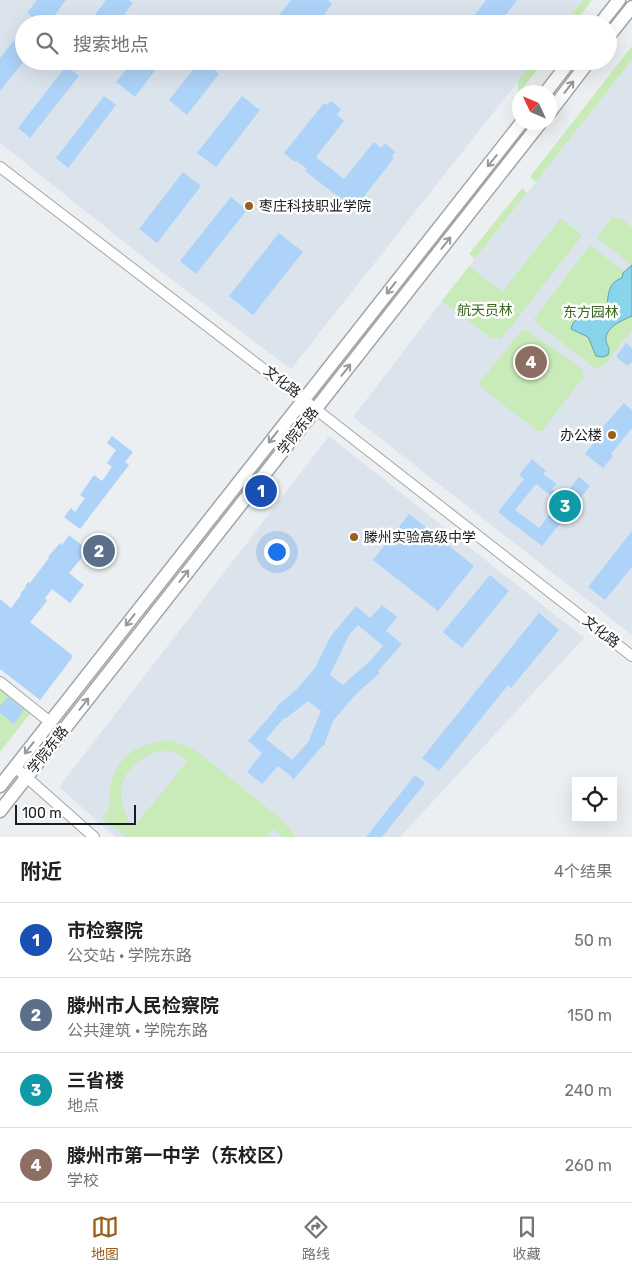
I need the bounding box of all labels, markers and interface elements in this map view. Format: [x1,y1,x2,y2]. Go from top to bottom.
search box [15,15,617,70]
icon: search [33,29,61,57]
text: 搜索地点 [73,33,149,56]
one-way arrow [564,80,575,93]
north arrow [512,85,557,130]
one-way arrow [486,154,497,167]
place label: 枣庄科技职业学院 [259,198,371,215]
marker: 枣庄科技职业学院 [243,200,255,212]
one-way arrow [441,237,452,250]
one-way arrow [385,281,396,294]
park label: 航天员林 [457,302,513,319]
park label: 东方园林 [563,304,619,321]
pin: 4 [515,343,547,381]
street label: 文化路 [260,362,304,402]
one-way arrow [340,364,351,377]
street label: 学院东路 [274,404,322,458]
place label: 办公楼 [560,427,602,444]
marker: 办公楼 [606,429,618,441]
one-way arrow [268,430,279,443]
pin: 1 [245,472,277,510]
pin: 3 [549,487,581,525]
place label: 滕州实验高级中学 [364,529,476,546]
marker: 滕州实验高级中学 [348,531,360,543]
pin: 2 [83,532,115,570]
your location [264,539,290,565]
one-way arrow [179,570,190,583]
street label: 文化路 [579,612,623,652]
one-way arrow [125,614,136,627]
one-way arrow [79,698,90,711]
street label: 学院东路 [24,723,72,777]
one-way arrow [24,741,35,754]
map controls [572,777,617,822]
button: locate [572,777,617,822]
scale bar [15,802,136,825]
text: 100 m [22,805,62,822]
text: 附近 [20,859,62,884]
text: 4个结果 [554,862,612,881]
text: 市检察院 [67,919,143,942]
text: 1 [32,931,40,950]
text: 50 m [574,931,612,950]
text: 公交站 · 学院东路 [67,946,192,965]
text: 滕州市人民检察院 [67,994,219,1017]
text: 2 [31,1006,41,1025]
text: 150 m [567,1006,612,1025]
text: 公共建筑 · 学院东路 [67,1021,208,1040]
text: 三省楼 [67,1069,124,1092]
text: 3 [31,1081,41,1100]
text: 240 m [565,1081,612,1100]
text: 地点 [67,1096,99,1115]
text: 滕州市第一中学（东校区） [67,1144,295,1167]
text: 4 [31,1156,41,1175]
text: 260 m [565,1156,612,1175]
text: 学校 [67,1171,99,1190]
tab: 地图 [91,1213,119,1263]
tab: 路线 [302,1213,330,1263]
tab: 收藏 [513,1213,541,1263]

